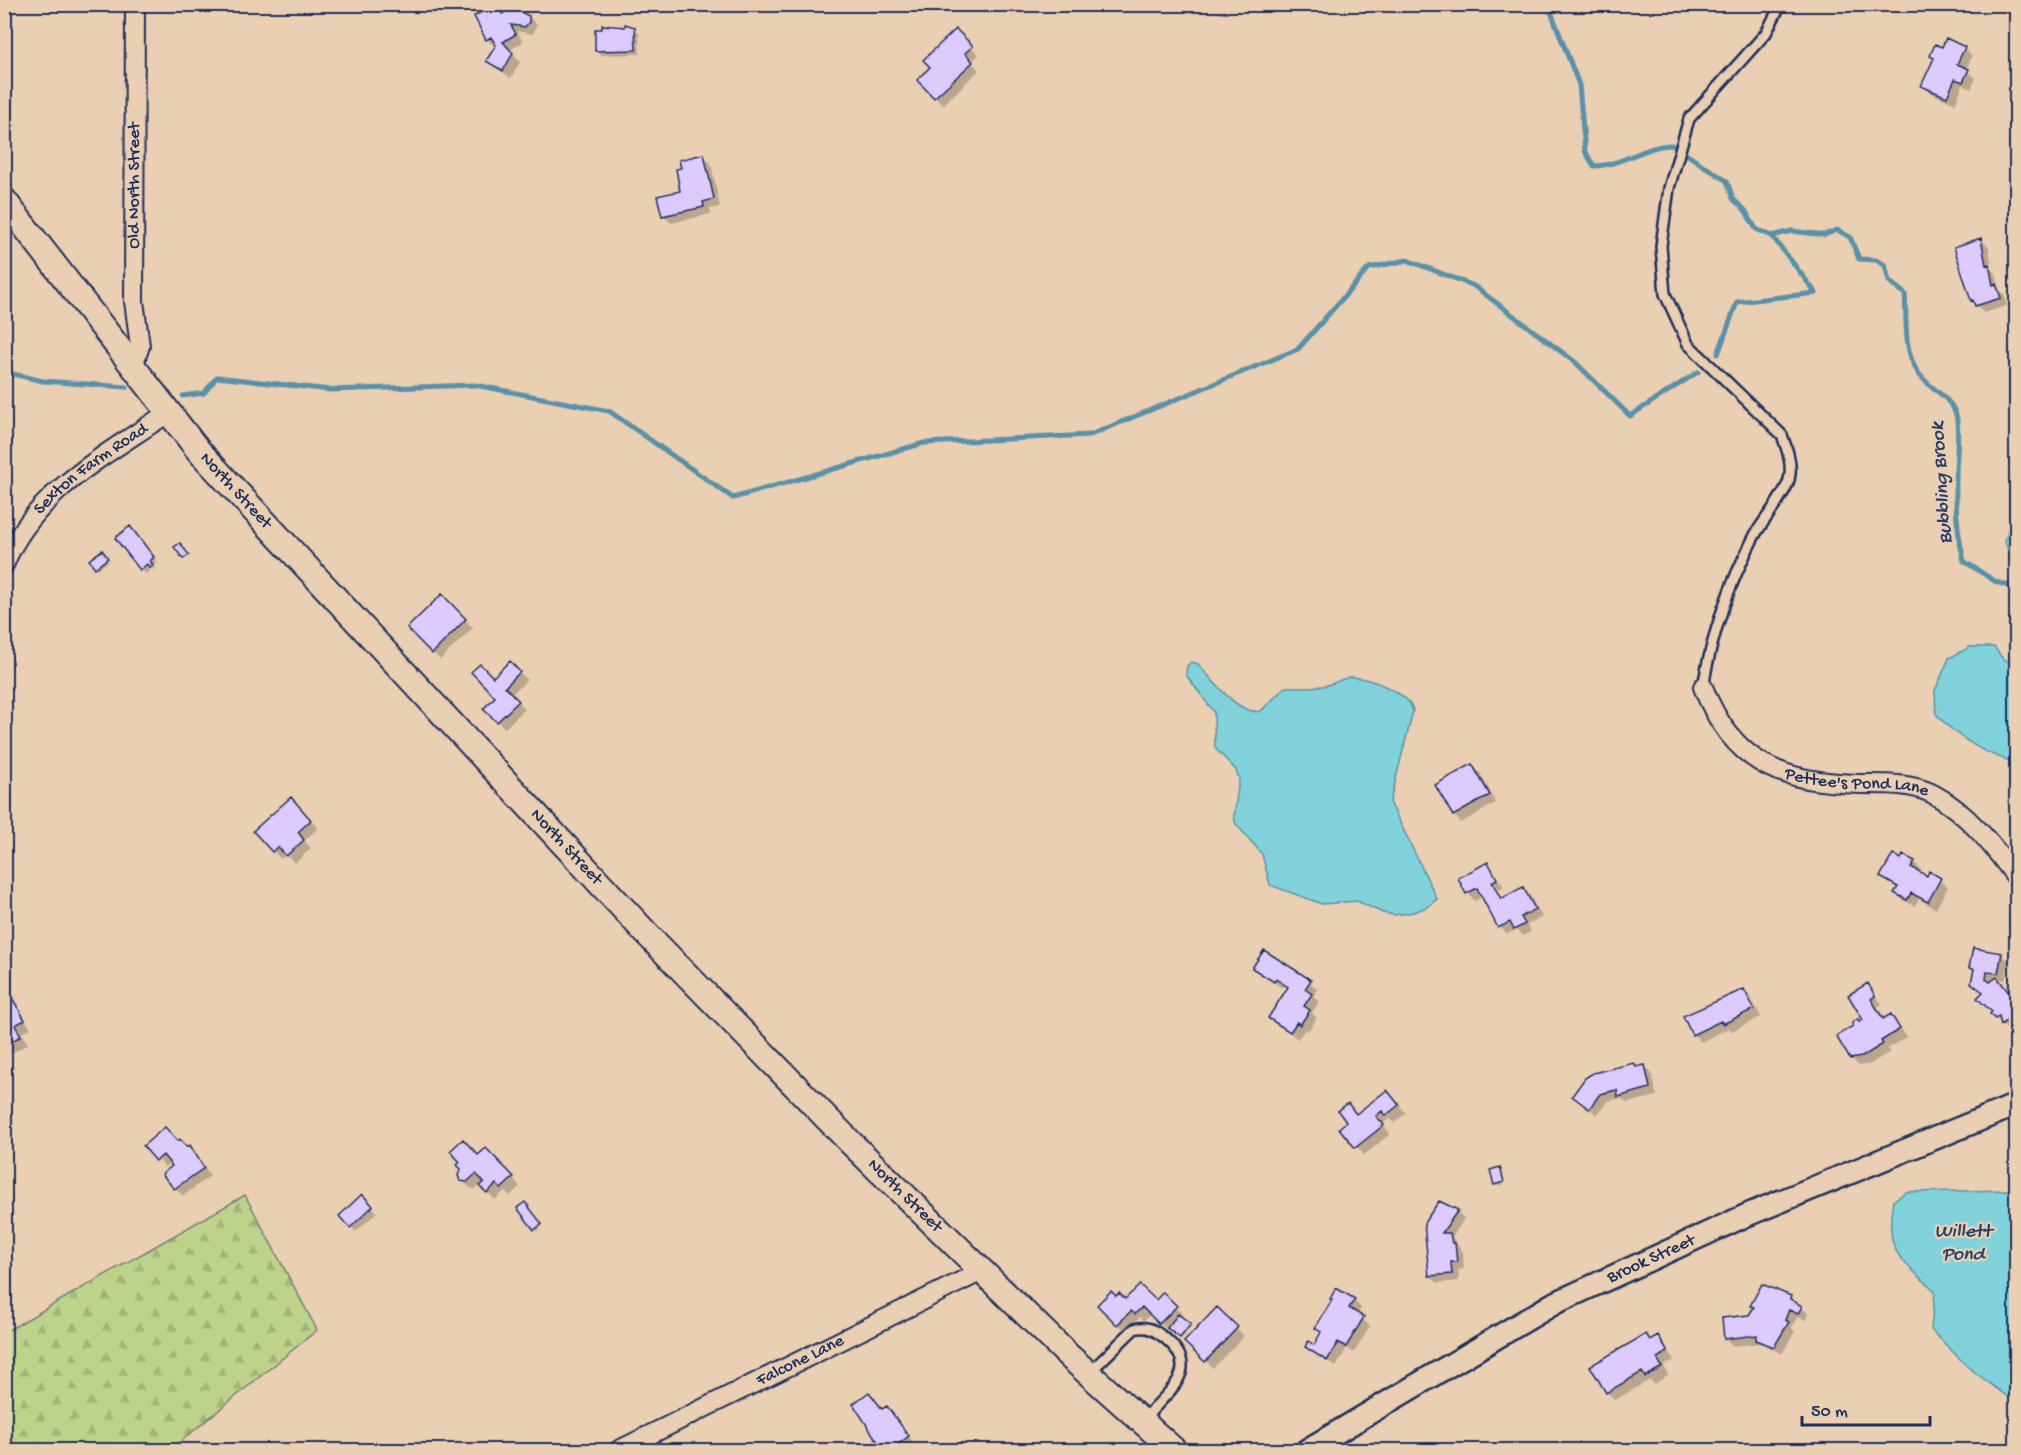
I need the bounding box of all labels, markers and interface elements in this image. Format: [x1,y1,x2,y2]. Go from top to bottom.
street label: Old North Street [124,121,145,249]
street label: Sexton Farm Road [29,418,153,519]
water label: Bubbling Brook [1927,419,1959,545]
street label: North Street [195,448,278,535]
street label: Pettee's Pond Lane [1781,763,1932,802]
street label: North Street [526,804,608,891]
street label: North Street [863,1154,948,1238]
water label: Willett Pond [1935,1221,1995,1267]
street label: Brook Street [1603,1229,1700,1289]
street label: Falcone Lane [752,1330,848,1392]
scale bar [1802,1389,1930,1427]
text: 50 m [1811,1402,1848,1423]

